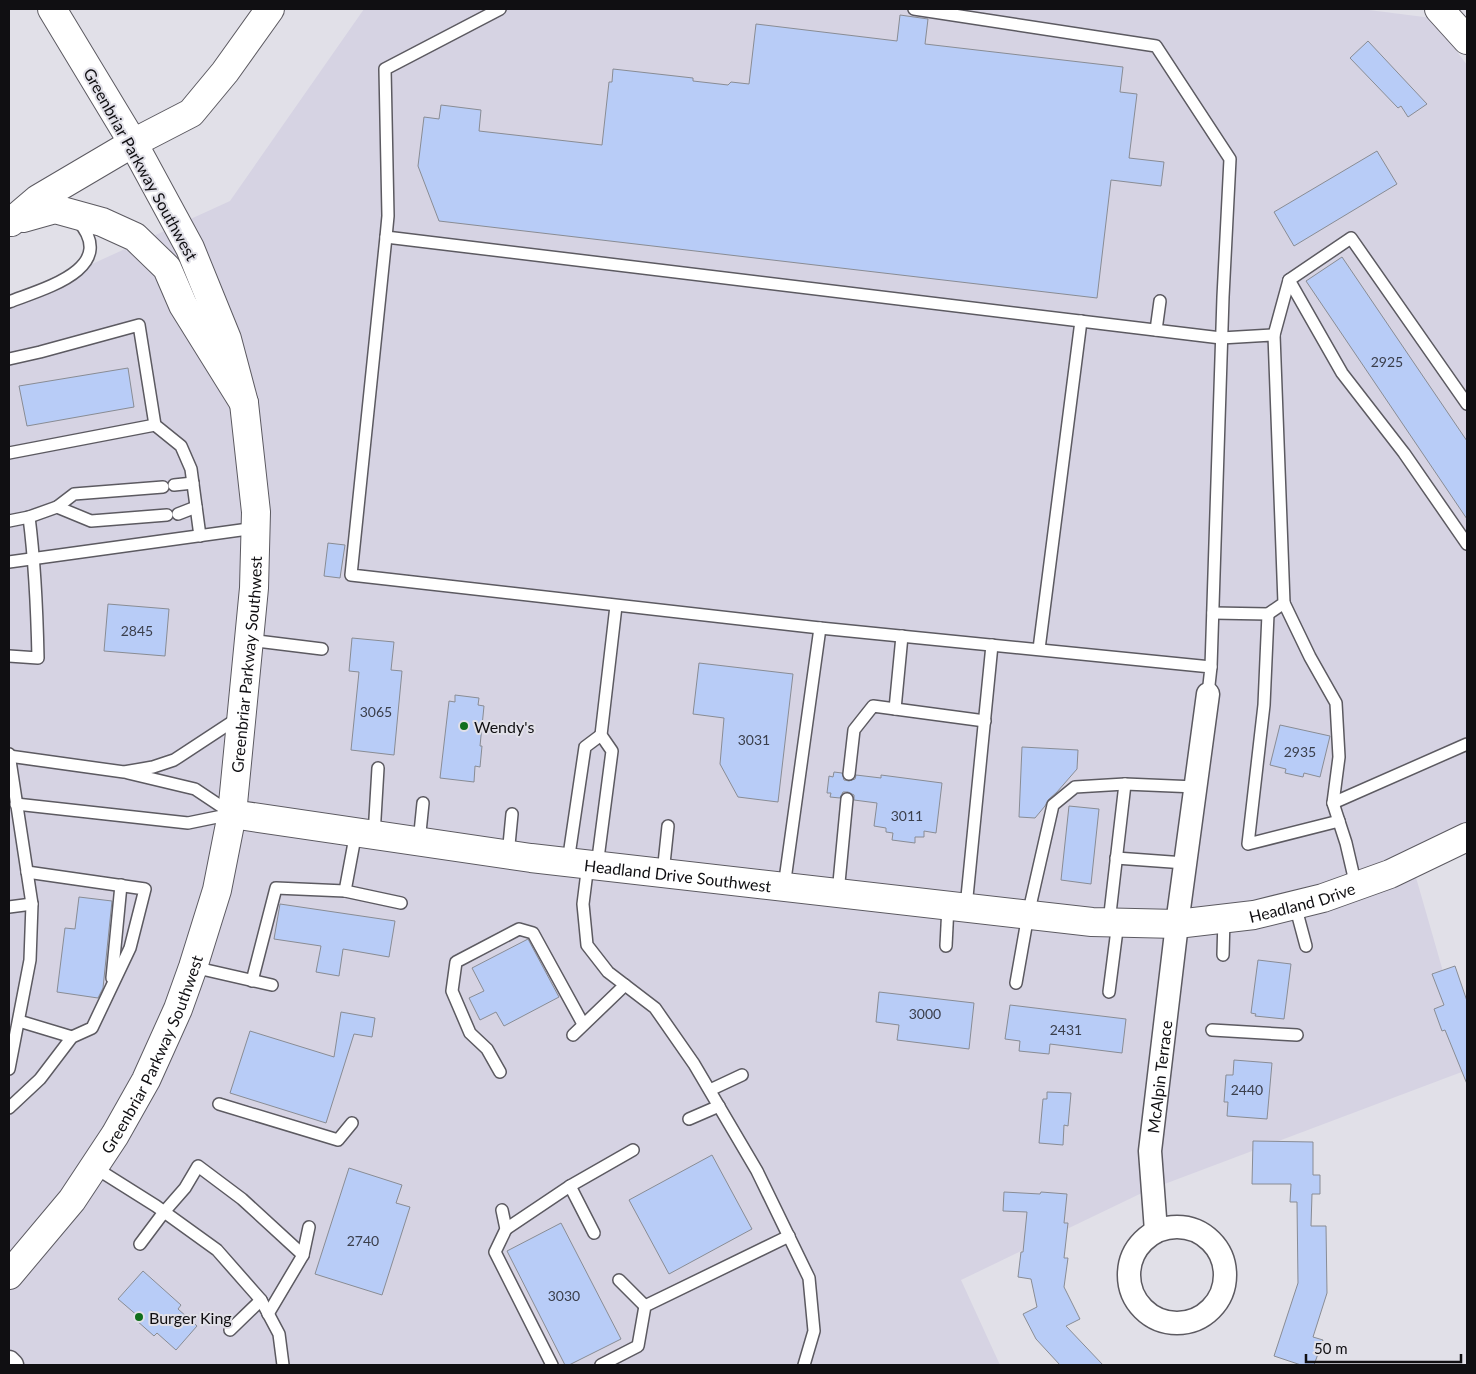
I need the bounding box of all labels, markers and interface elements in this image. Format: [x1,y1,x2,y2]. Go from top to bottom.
street label: Greenbriar Parkway Southwest [80,64,202,264]
house number: 2925 [1371,353,1403,370]
street label: Greenbriar Parkway Southwest [227,555,264,773]
house number: 2845 [121,622,153,639]
house number: 3065 [360,703,392,720]
place label: Wendy's [474,717,534,736]
marker: Wendy's [458,720,470,732]
house number: 3031 [738,731,770,748]
house number: 2935 [1284,743,1316,760]
house number: 3011 [891,807,923,824]
street label: Headland Drive Southwest [583,855,773,895]
street label: Headland Drive [1247,878,1357,925]
street label: Greenbriar Parkway Southwest [96,952,206,1157]
house number: 3000 [909,1005,941,1022]
street label: McAlpin Terrace [1143,1019,1175,1134]
house number: 2431 [1050,1021,1082,1038]
house number: 2440 [1231,1081,1263,1098]
house number: 2740 [347,1232,379,1249]
house number: 3030 [548,1287,580,1304]
place label: Burger King [149,1308,232,1327]
marker: Burger King [133,1311,145,1323]
scale bar [1306,1332,1461,1364]
text: 50 m [1314,1339,1348,1357]

